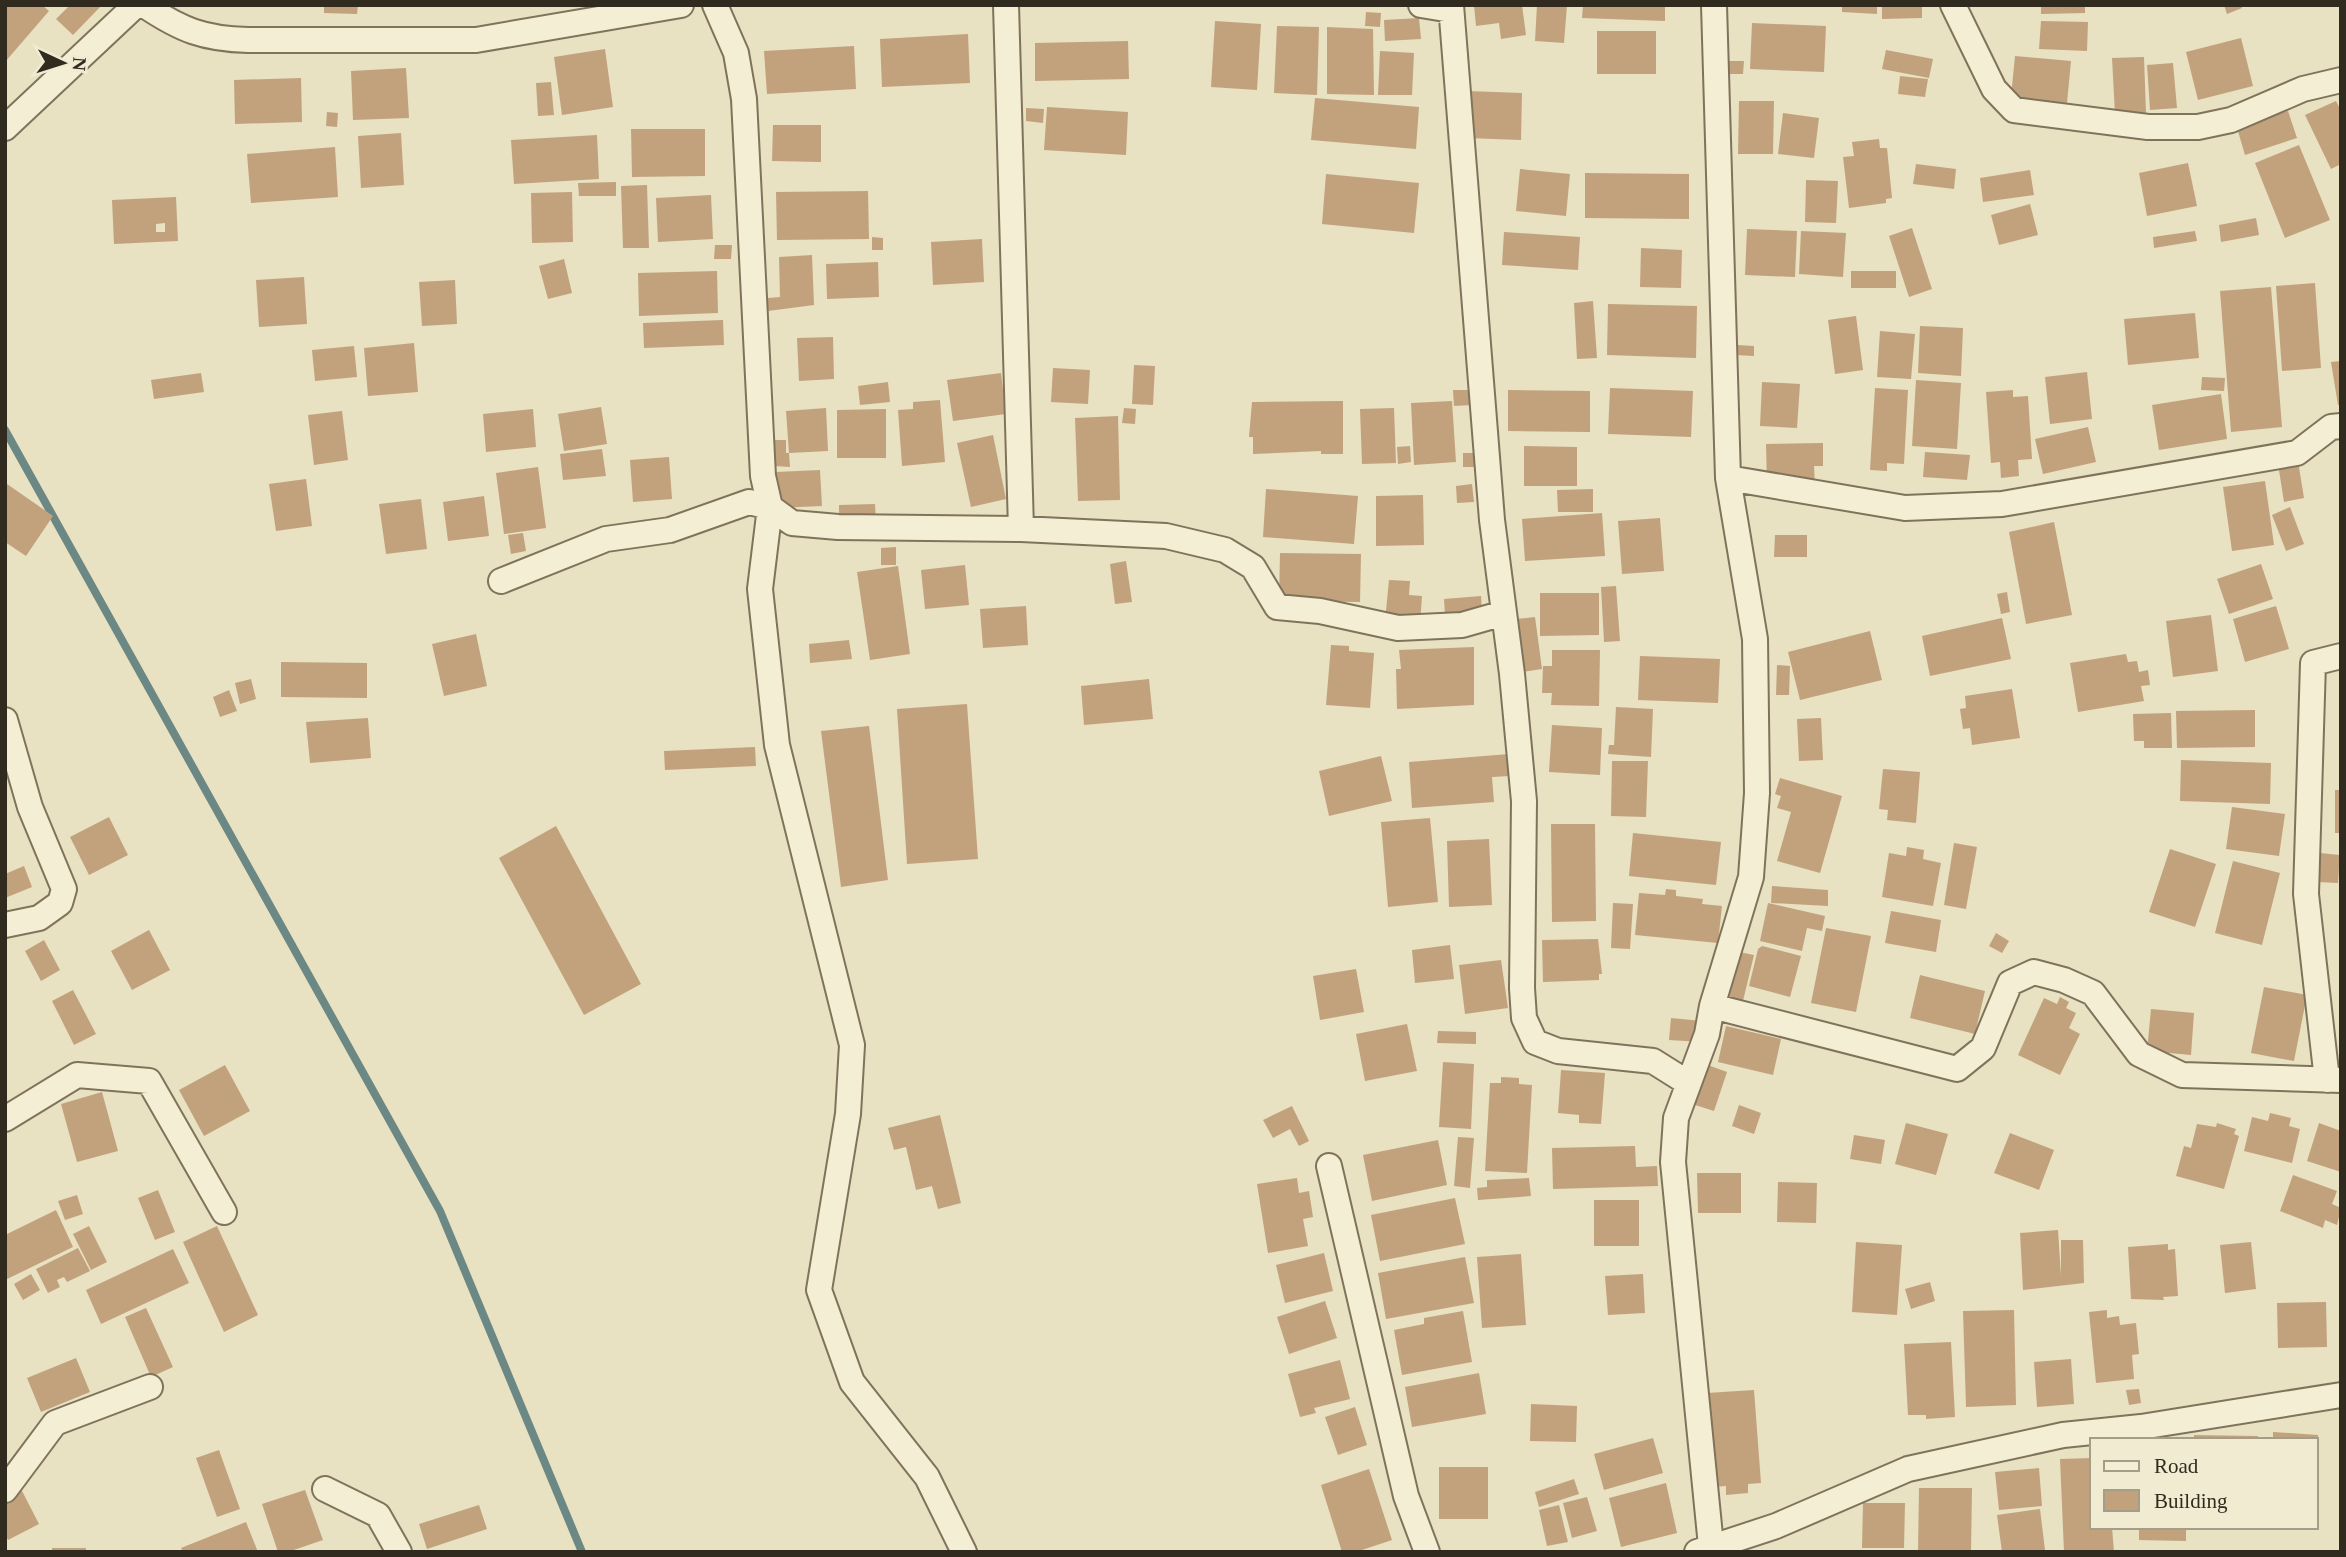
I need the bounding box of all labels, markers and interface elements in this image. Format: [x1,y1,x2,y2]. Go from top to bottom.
north arrow [28,28,98,98]
text: N [68,57,90,72]
legend [2090,1438,2318,1529]
text: Road [2154,1454,2199,1478]
text: Building [2154,1489,2228,1513]

